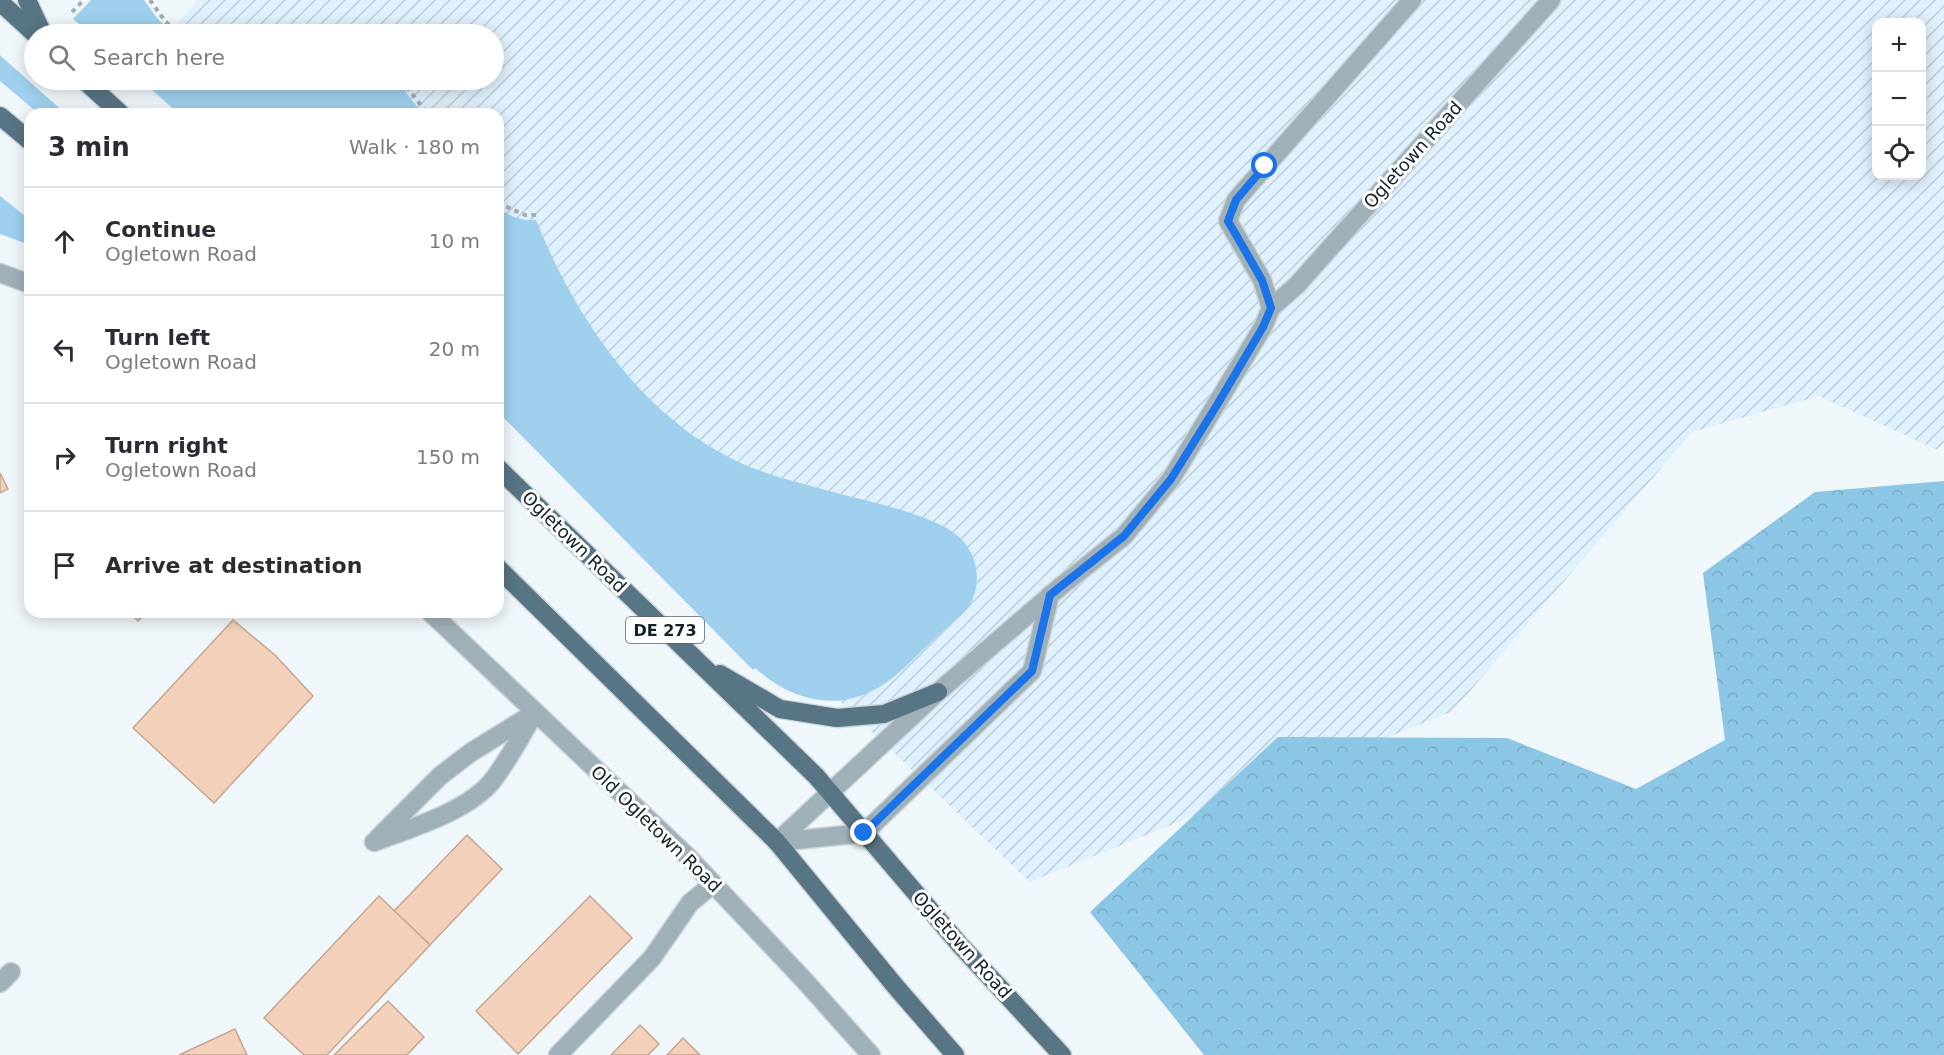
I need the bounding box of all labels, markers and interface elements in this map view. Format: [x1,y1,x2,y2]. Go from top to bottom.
map controls [1872,18,1926,180]
button: + [1872,18,1926,72]
search box [24,24,504,90]
icon: search [45,41,78,74]
text: Search here [93,45,225,70]
button: − [1872,72,1926,126]
street label: Ogletown Road [1359,97,1466,213]
button: locate [1872,126,1926,180]
text: 3 min [48,132,130,162]
text: Walk · 180 m [349,135,480,159]
route start [1251,152,1277,178]
text: Continue [105,217,216,242]
icon: ahead [48,225,81,258]
text: 10 m [429,229,480,253]
text: Ogletown Road [105,242,257,266]
text: Turn left [105,325,210,350]
icon: left [48,333,81,366]
text: 20 m [429,337,480,361]
text: Ogletown Road [105,350,257,374]
text: Turn right [105,433,228,458]
icon: right [48,441,81,474]
text: 150 m [416,445,480,469]
text: Ogletown Road [105,458,257,482]
street label: Ogletown Road [518,487,631,597]
icon: arrive [48,549,81,582]
text: Arrive at destination [105,553,362,578]
road number: DE 273 [626,617,704,643]
street label: Old Ogletown Road [587,761,726,896]
route end [850,819,876,845]
street label: Ogletown Road [909,887,1016,1003]

